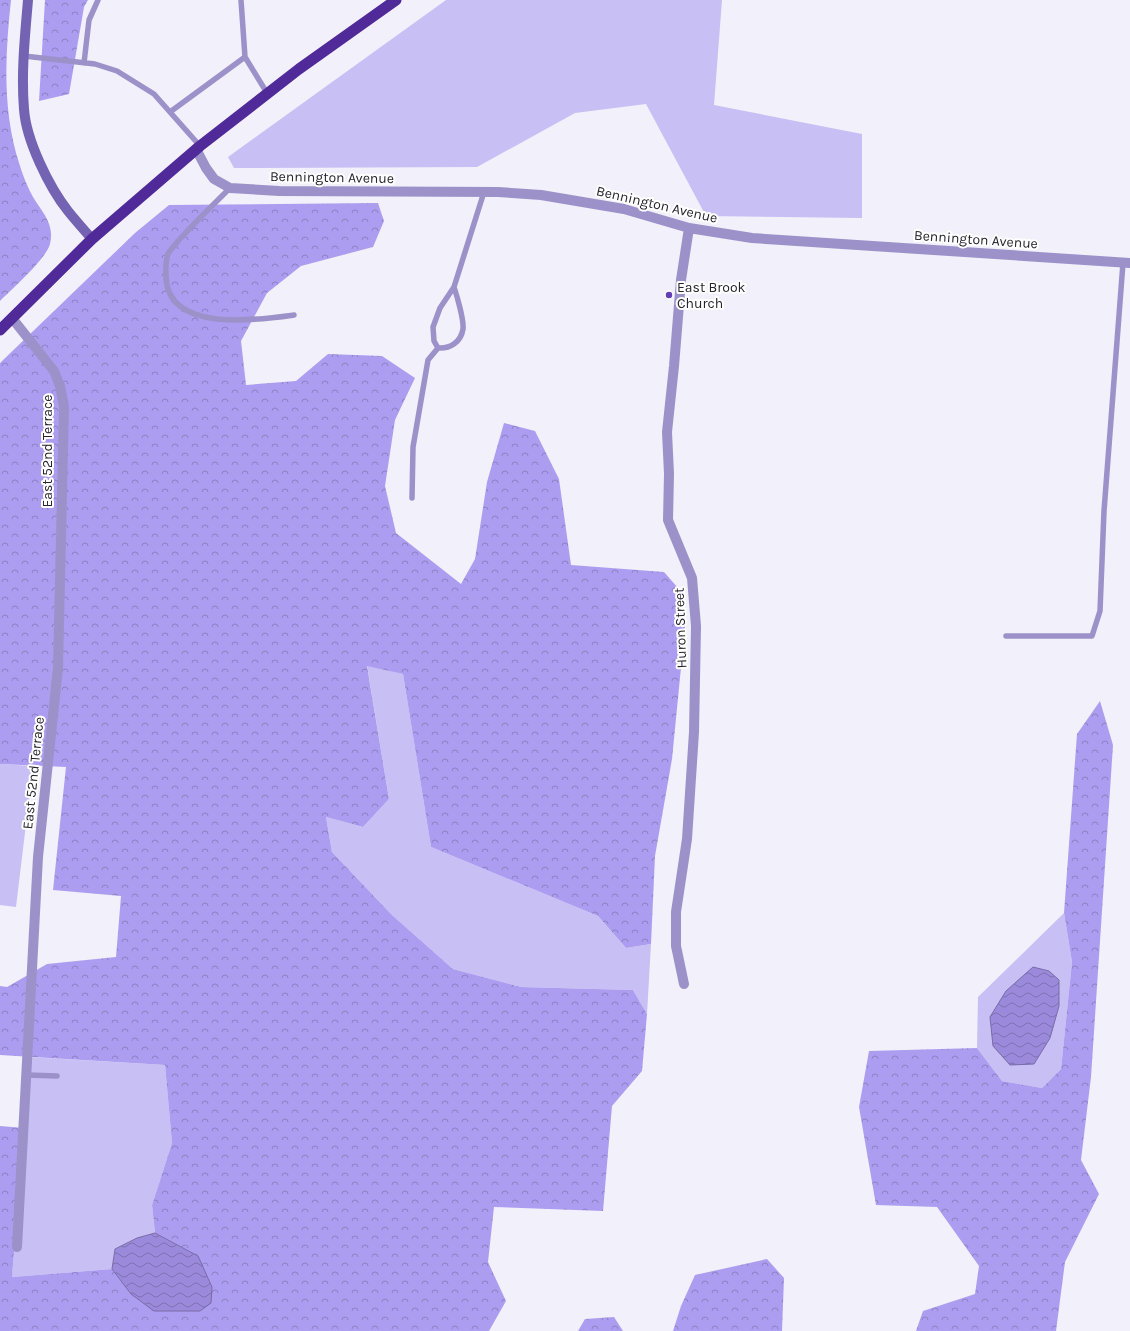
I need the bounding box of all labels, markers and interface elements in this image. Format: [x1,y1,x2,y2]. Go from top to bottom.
street label: Bennington Avenue [270,168,394,187]
street label: Bennington Avenue [595,182,719,227]
street label: Bennington Avenue [913,227,1038,252]
place label: East Brook Church [677,279,746,312]
marker: East Brook Church [664,290,674,300]
street label: East 52nd Terrace [39,395,56,508]
street label: Huron Street [671,587,690,669]
street label: East 52nd Terrace [19,716,48,830]

